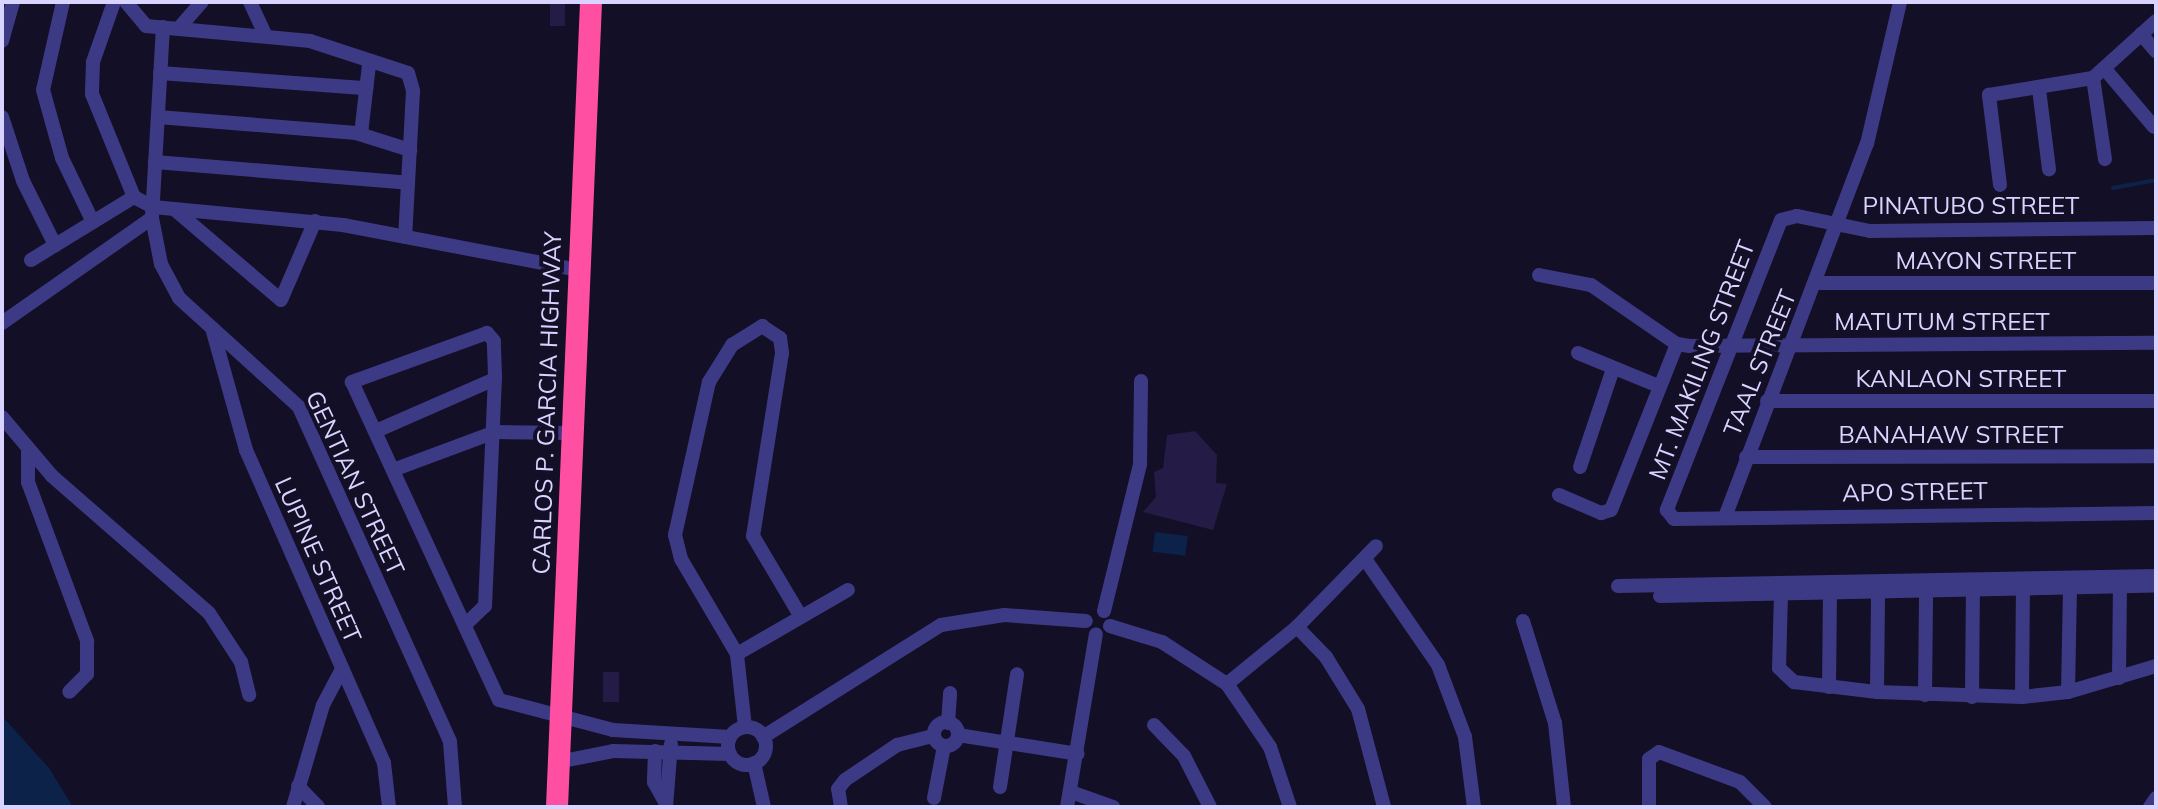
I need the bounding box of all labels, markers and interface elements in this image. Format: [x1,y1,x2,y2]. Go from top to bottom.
street label: PINATUBO STREET [1863,192,2079,220]
street label: CARLOS P. GARCIA HIGHWAY [527,231,567,575]
street label: MT. MAKILING STREET [1643,236,1761,484]
street label: MAYON STREET [1895,247,2077,275]
street label: TAAL STREET [1718,286,1802,440]
street label: MATUTUM STREET [1834,308,2050,336]
street label: KANLAON STREET [1856,365,2066,393]
street label: GENTIAN STREET [300,386,410,580]
street label: BANAHAW STREET [1838,421,2064,449]
street label: LUPINE STREET [269,473,367,647]
street label: APO STREET [1842,476,1988,508]

